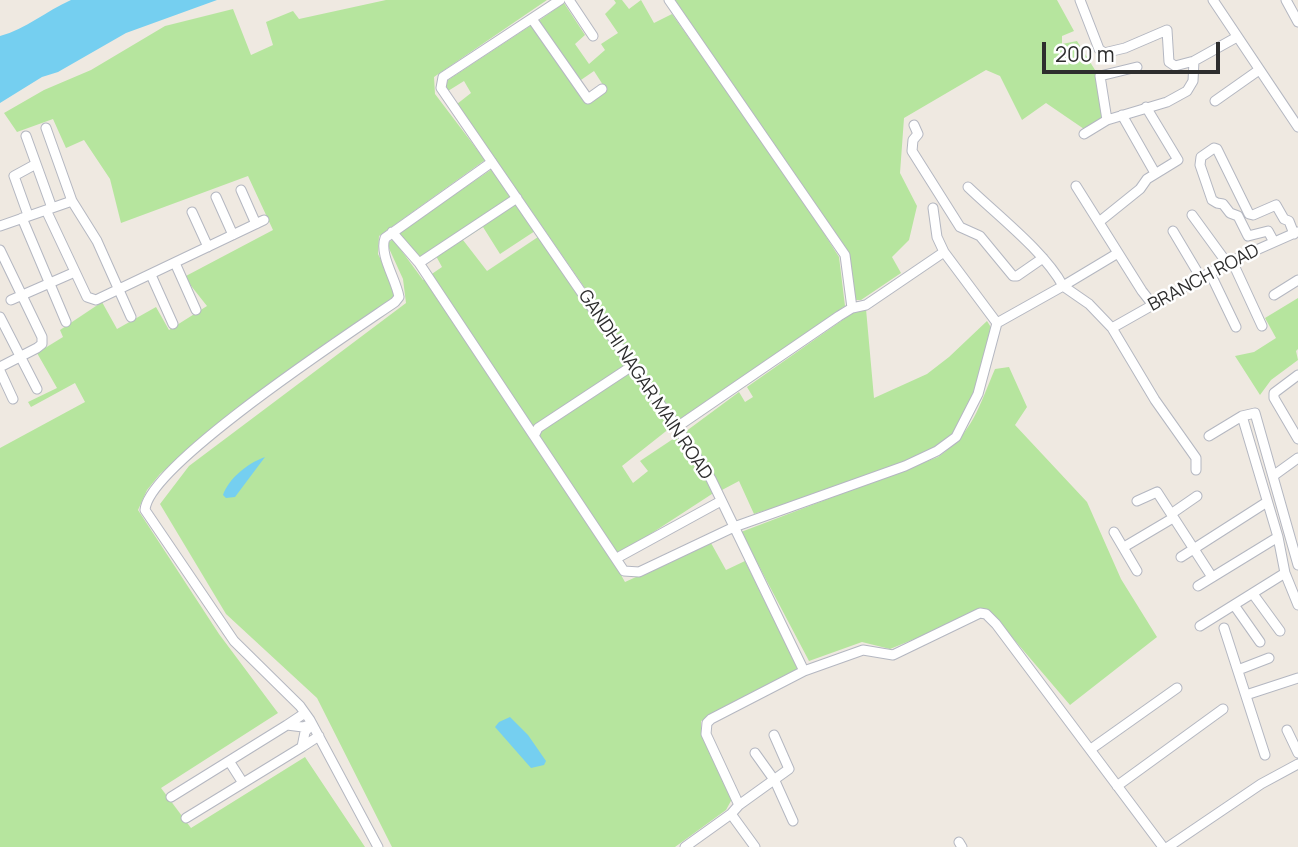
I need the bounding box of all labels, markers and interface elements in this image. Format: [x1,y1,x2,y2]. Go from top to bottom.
scale bar [1046,28,1224,72]
text: 200 m [1055,40,1115,68]
street label: BRANCH ROAD [1145,240,1263,316]
street label: GANDHI NAGAR MAIN ROAD [573,286,717,484]

